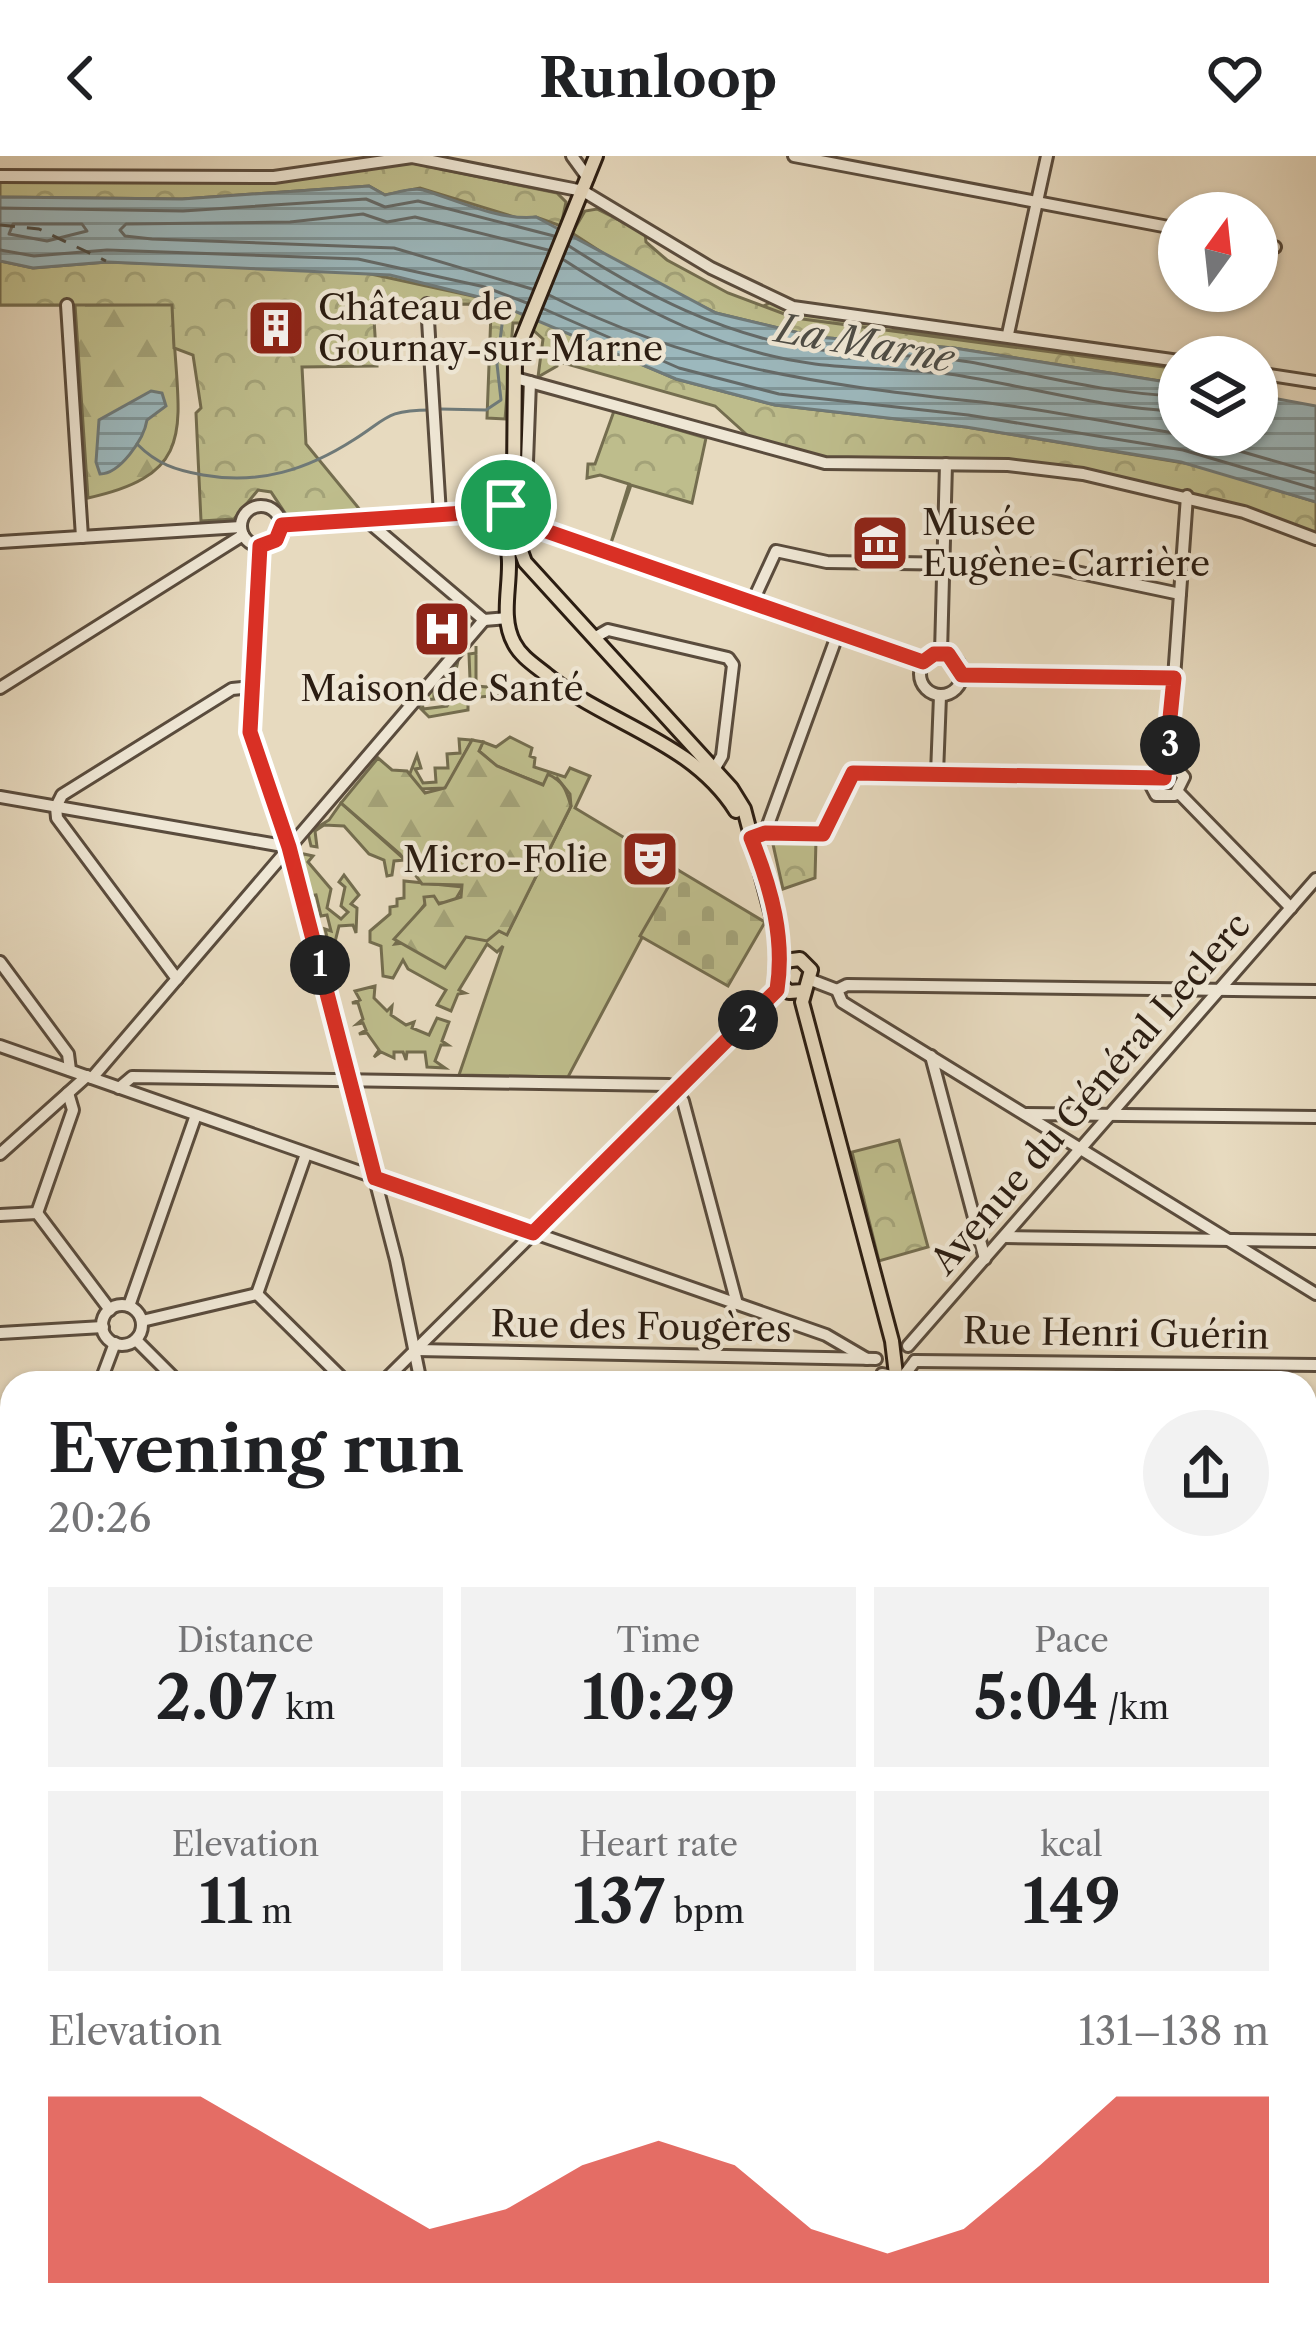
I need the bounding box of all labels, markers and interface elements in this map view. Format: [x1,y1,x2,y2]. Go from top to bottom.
icon: back [48,45,114,111]
text: Runloop [539,45,777,111]
icon: heart [1202,45,1268,111]
north arrow [1158,192,1278,312]
map controls [1158,192,1278,456]
place label: Château de Gournay-sur-Marne [318,285,663,370]
building icon: Château de Gournay-sur-Marne [245,297,307,359]
water label: La Marne [769,303,959,382]
button: layers [1158,336,1278,456]
pin [455,454,557,556]
icon: arrive [473,472,539,538]
place label: Musée Eugène-Carrière [922,500,1210,585]
museum icon: Musée Eugène-Carrière [849,512,911,574]
hospital icon: Maison de Santé [411,598,473,660]
place label: Maison de Santé [300,666,584,710]
pin: 3 [1140,715,1200,775]
text: 3 [1161,724,1179,765]
theatre icon: Micro-Folie [619,828,681,890]
place label: Micro-Folie [403,837,608,881]
street label: Avenue du Général Leclerc [920,903,1259,1283]
pin: 1 [290,935,350,995]
text: 1 [313,944,327,985]
pin: 2 [718,990,778,1050]
text: 2 [738,999,758,1040]
street label: Rue des Fougères [490,1301,792,1351]
street label: Rue Henri Guérin [962,1308,1270,1358]
text: Evening run [48,1408,464,1489]
button: share [1143,1410,1269,1536]
text: 20:26 [48,1494,151,1542]
text: Distance [177,1620,314,1661]
text: Time [617,1620,700,1661]
text: Pace [1034,1620,1109,1661]
text: 2.07 [156,1661,277,1735]
text: 10:29 [582,1661,735,1735]
text: 5:04 [974,1661,1099,1735]
text: km [277,1687,335,1728]
text: /km [1099,1687,1169,1728]
text: Elevation [172,1824,319,1865]
text: Heart rate [579,1824,738,1865]
text: kcal [1040,1824,1103,1865]
text: 11 [199,1865,253,1939]
text: 137 [573,1865,665,1939]
text: 149 [1022,1865,1121,1939]
text: m [253,1891,292,1932]
text: bpm [665,1891,744,1932]
text: Elevation [48,2007,222,2055]
text: 131–138 m [1078,2007,1269,2055]

